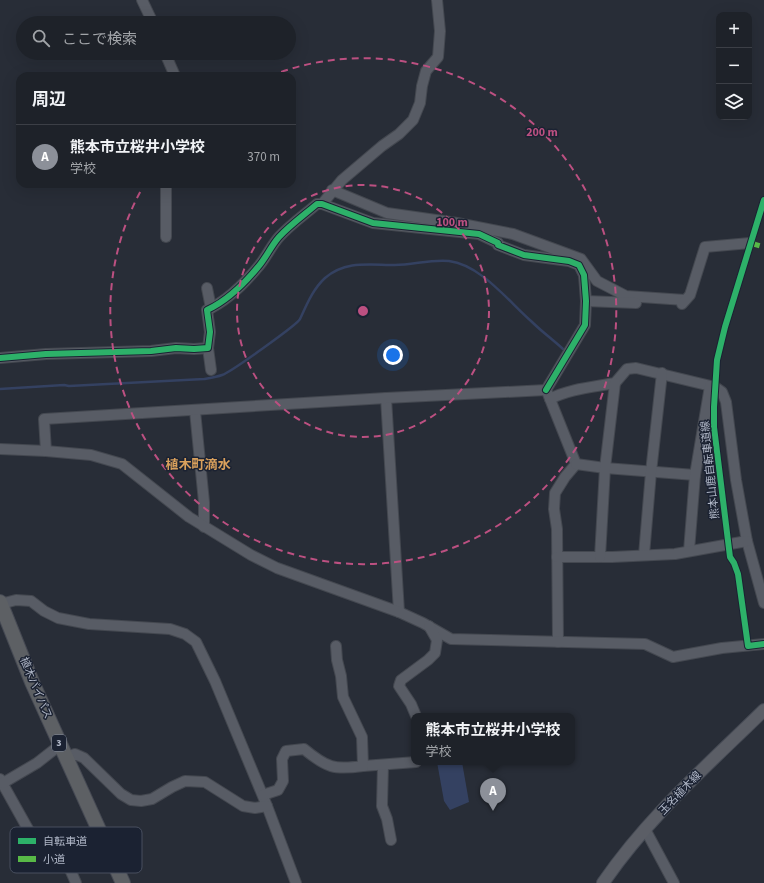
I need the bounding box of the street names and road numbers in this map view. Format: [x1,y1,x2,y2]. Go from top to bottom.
street label: 熊本山鹿自転車道線 [697,420,723,520]
street label: 植木バイパス [16,655,56,721]
road number: 3 [52,735,66,751]
street label: 玉名植木線 [656,768,704,818]

